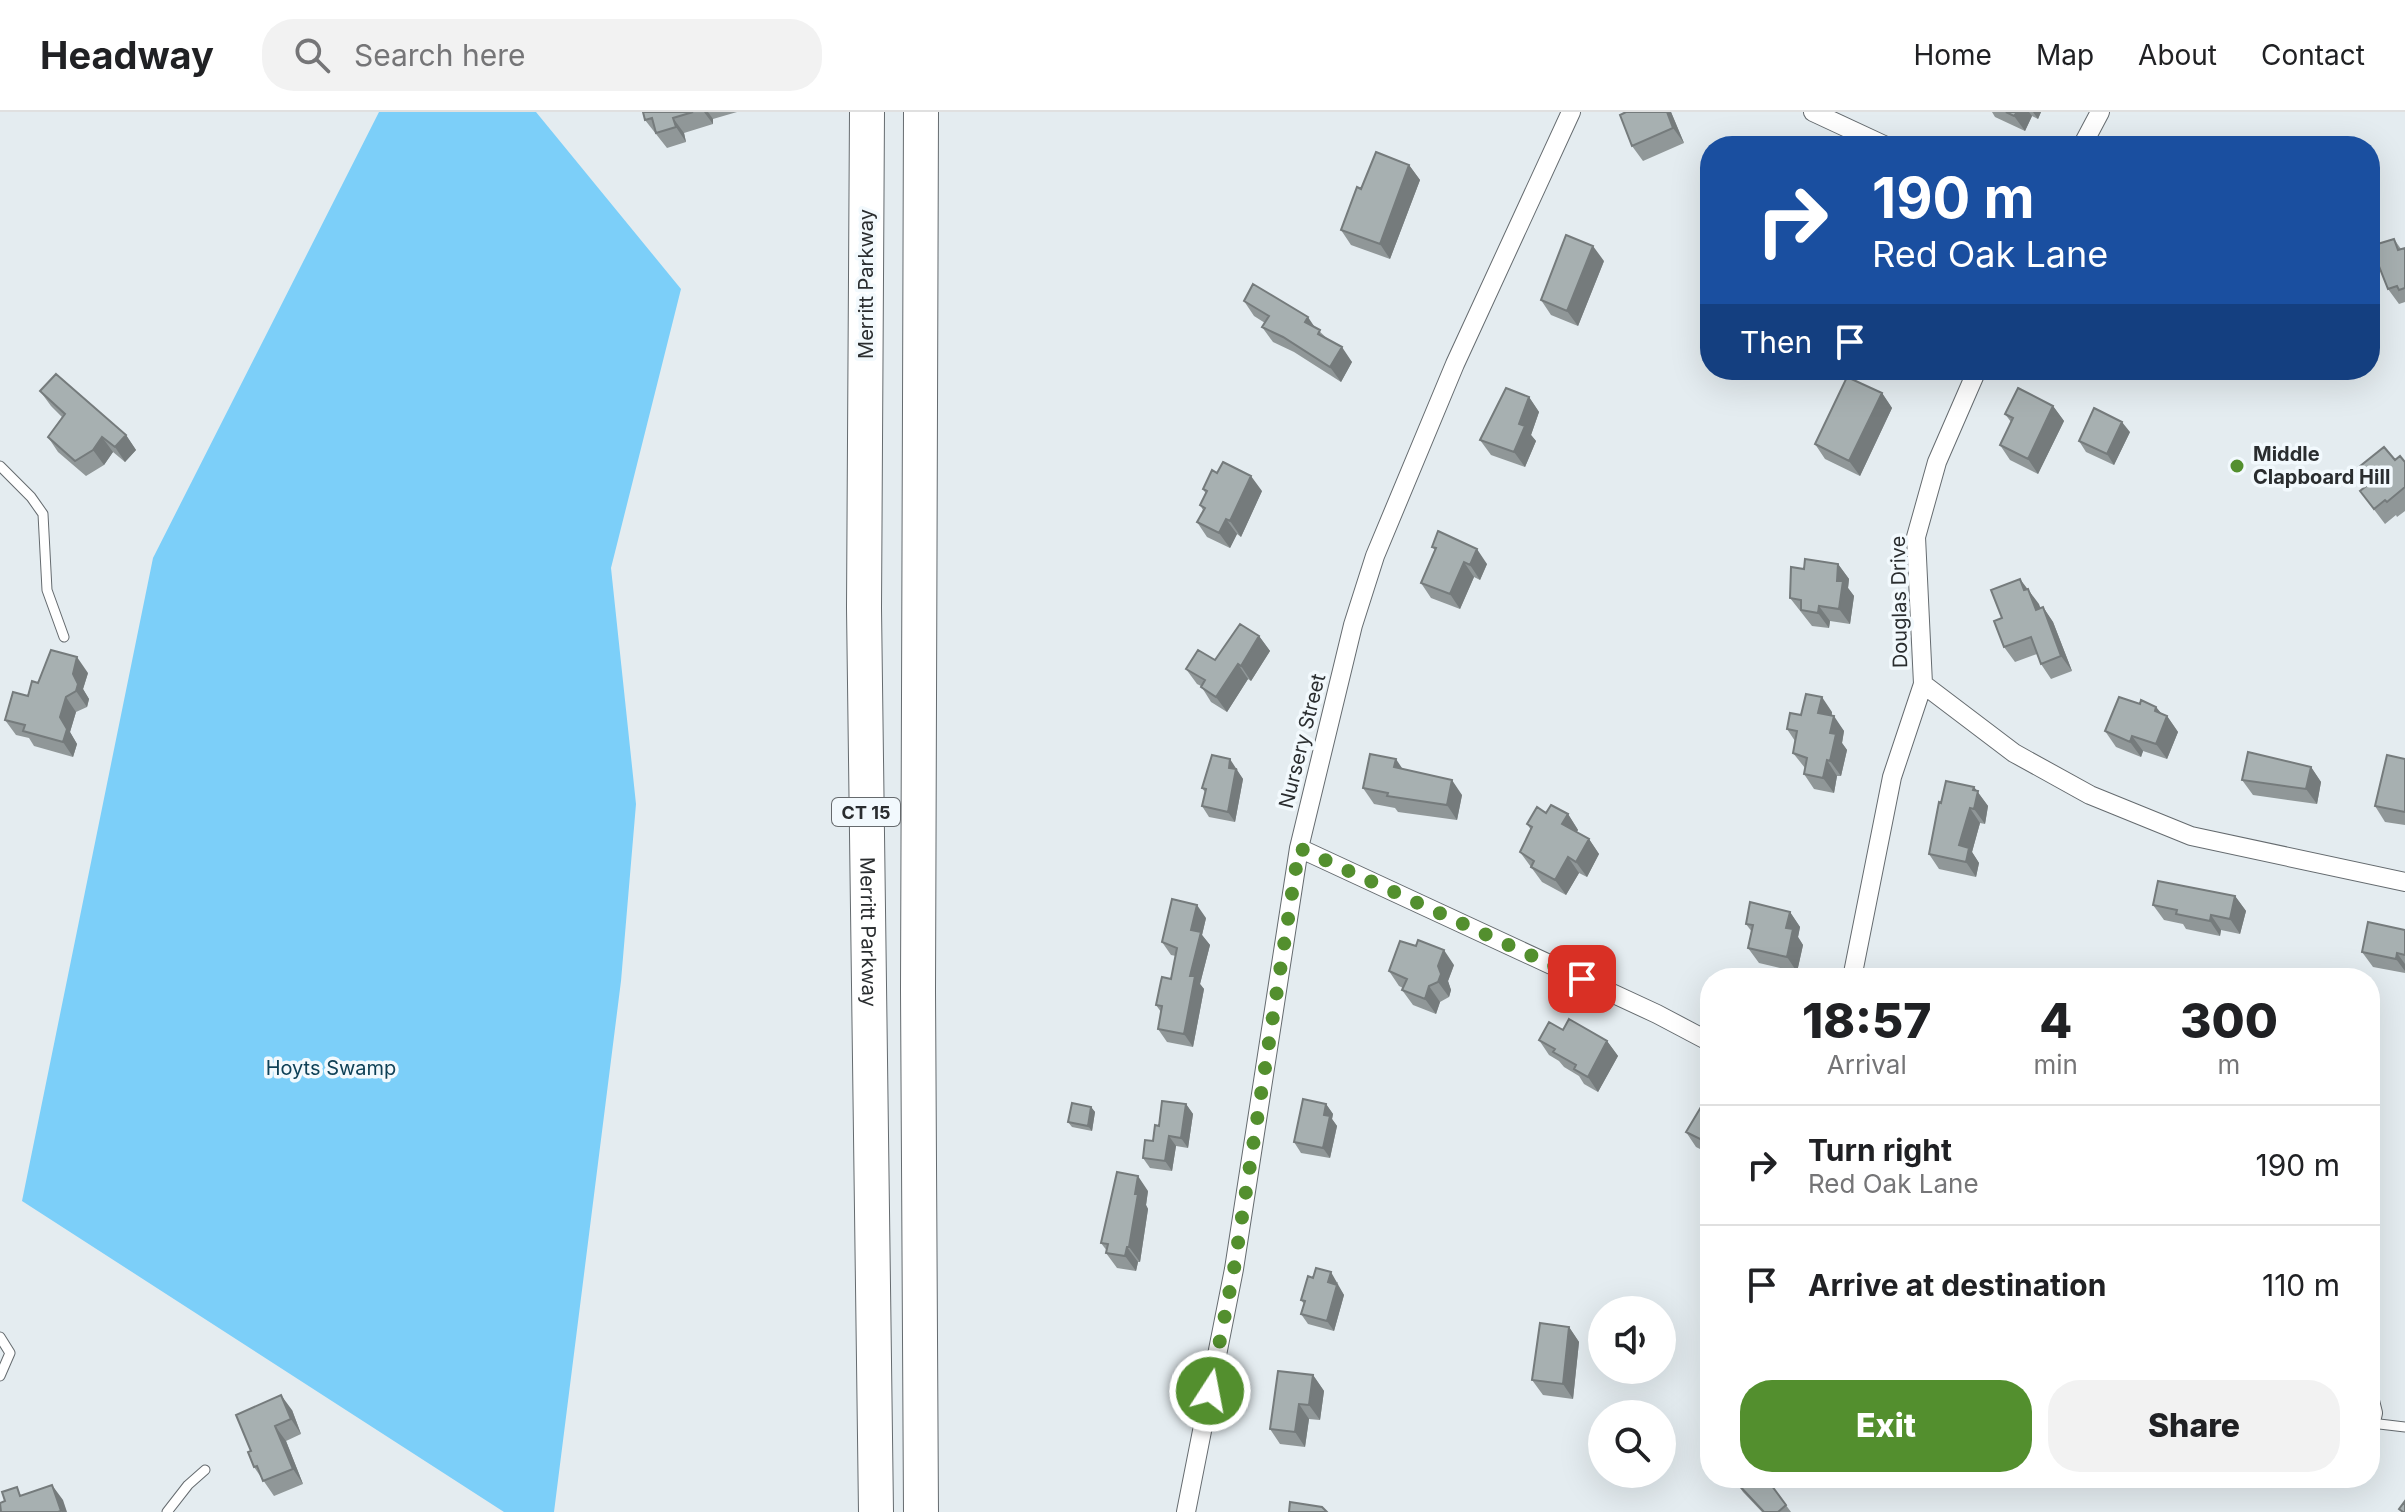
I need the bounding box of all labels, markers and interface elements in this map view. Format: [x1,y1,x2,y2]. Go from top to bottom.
search box [262,19,822,91]
text: Headway [40,32,214,78]
icon: search [290,33,334,77]
text: Search here [354,37,525,73]
text: Home [1913,38,1992,72]
text: Map [2036,38,2094,72]
text: About [2138,38,2217,72]
text: Contact [2261,38,2365,72]
text: 190 m [1872,164,2035,232]
icon: right [1740,168,1844,272]
street label: Merritt Parkway [854,209,878,359]
text: Red Oak Lane [1872,232,2108,276]
icon: arrive [1828,320,1872,364]
text: Then [1740,324,1812,360]
place label: Middle Clapboard Hill [2253,442,2390,489]
marker: Middle Clapboard Hill [2228,457,2246,475]
street label: Douglas Drive [1886,536,1912,668]
street label: Nursery Street [1274,671,1330,811]
road number: CT 15 [832,798,900,826]
street label: Merritt Parkway [855,857,881,1007]
pin [1548,945,1616,1013]
icon: arrive [1560,957,1604,1001]
text: 18:57 [1802,991,1932,1050]
text: 4 [2039,991,2072,1050]
text: 300 [2180,991,2278,1050]
text: Arrival [1827,1049,1907,1080]
text: min [2034,1049,2078,1080]
text: m [2218,1049,2240,1080]
park label: Hoyts Swamp [266,1056,396,1080]
text: Turn right [1808,1132,1952,1168]
icon: right [1740,1143,1784,1187]
text: 190 m [2256,1147,2340,1183]
text: Red Oak Lane [1808,1168,1979,1199]
icon: arrive [1740,1263,1784,1307]
text: Arrive at destination [1808,1267,2106,1303]
text: 110 m [2262,1267,2340,1303]
map controls [1588,1296,1676,1488]
button: sound [1588,1296,1676,1384]
position arrow [1168,1349,1252,1433]
button: Exit [1740,1380,2032,1472]
button: Share [2048,1380,2340,1472]
button: search [1588,1400,1676,1488]

